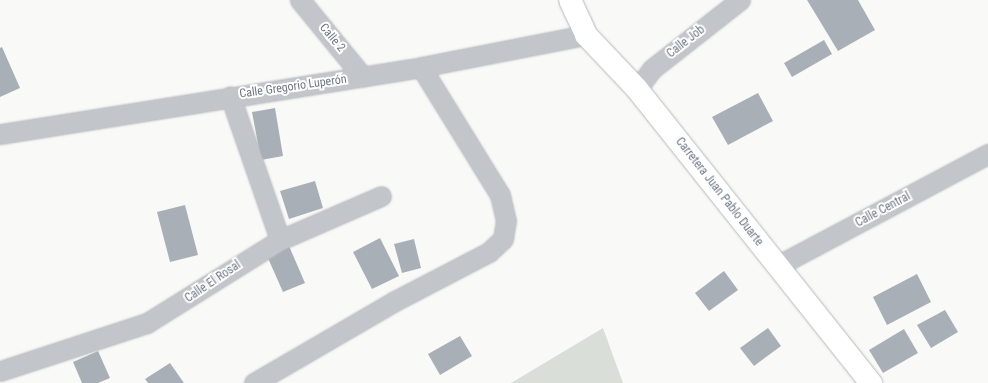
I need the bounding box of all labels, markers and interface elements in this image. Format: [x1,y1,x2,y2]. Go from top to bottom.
street label: Calle 2 [316,21,348,55]
street label: Calle Job [664,23,708,61]
street label: Calle Gregorio Luperón [239,72,347,102]
street label: Carretera Juan Pablo Duarte [672,135,766,249]
street label: Calle Central [853,190,913,230]
street label: Calle El Rosal [182,258,244,306]

